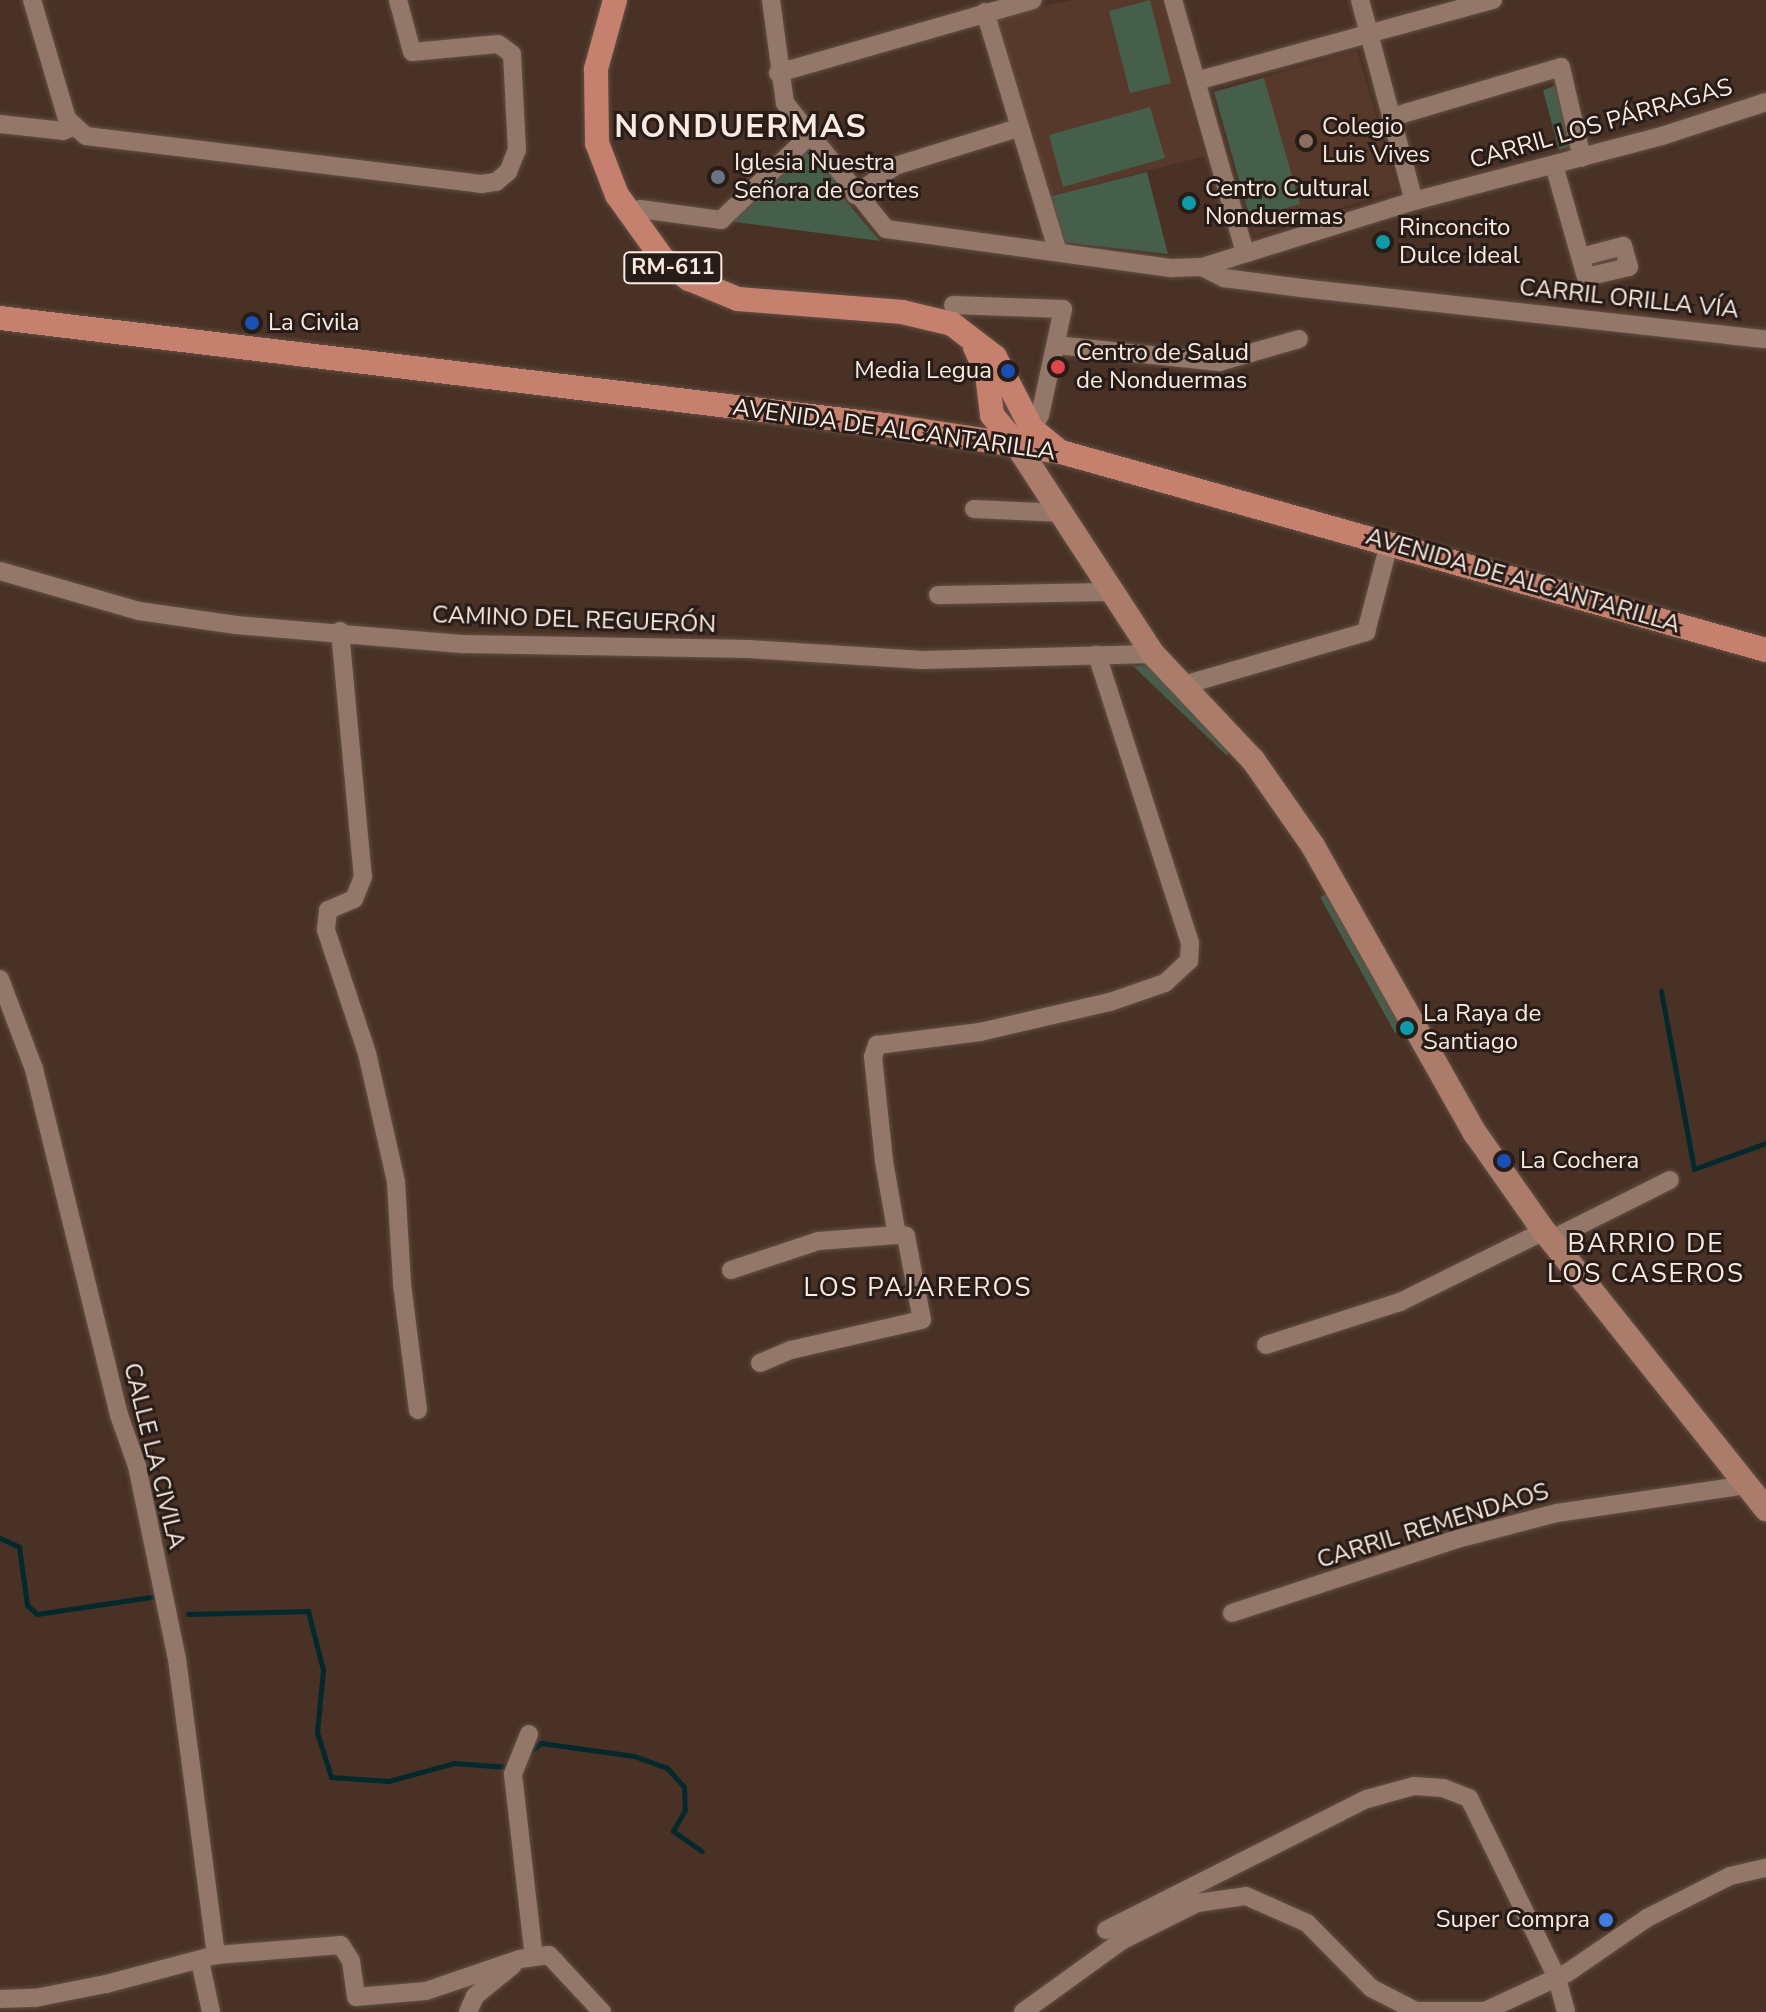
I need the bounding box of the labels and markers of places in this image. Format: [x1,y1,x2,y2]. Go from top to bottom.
place label: Colegio Luis Vives [1322,113,1430,169]
marker: Colegio Luis Vives [1297,132,1315,150]
place label: Iglesia Nuestra Señora de Cortes [734,149,919,205]
marker: Iglesia Nuestra Señora de Cortes [709,168,727,186]
place label: Centro Cultural Nonduermas [1205,175,1369,231]
marker: Centro Cultural Nonduermas [1180,194,1198,212]
place label: Rinconcito Dulce Ideal [1399,214,1520,270]
marker: Rinconcito Dulce Ideal [1374,233,1392,251]
place label: La Civila [268,309,359,337]
marker: La Civila [243,314,261,332]
place label: Centro de Salud de Nonduermas [1076,339,1249,395]
marker: Centro de Salud de Nonduermas [1047,356,1069,378]
place label: Media Legua [854,357,992,385]
marker: Media Legua [999,362,1017,380]
place label: La Raya de Santiago [1423,1000,1541,1056]
marker: La Raya de Santiago [1398,1019,1416,1037]
place label: La Cochera [1520,1147,1639,1175]
marker: La Cochera [1495,1152,1513,1170]
place label: Super Compra [1436,1906,1590,1934]
marker: Super Compra [1597,1911,1615,1929]

